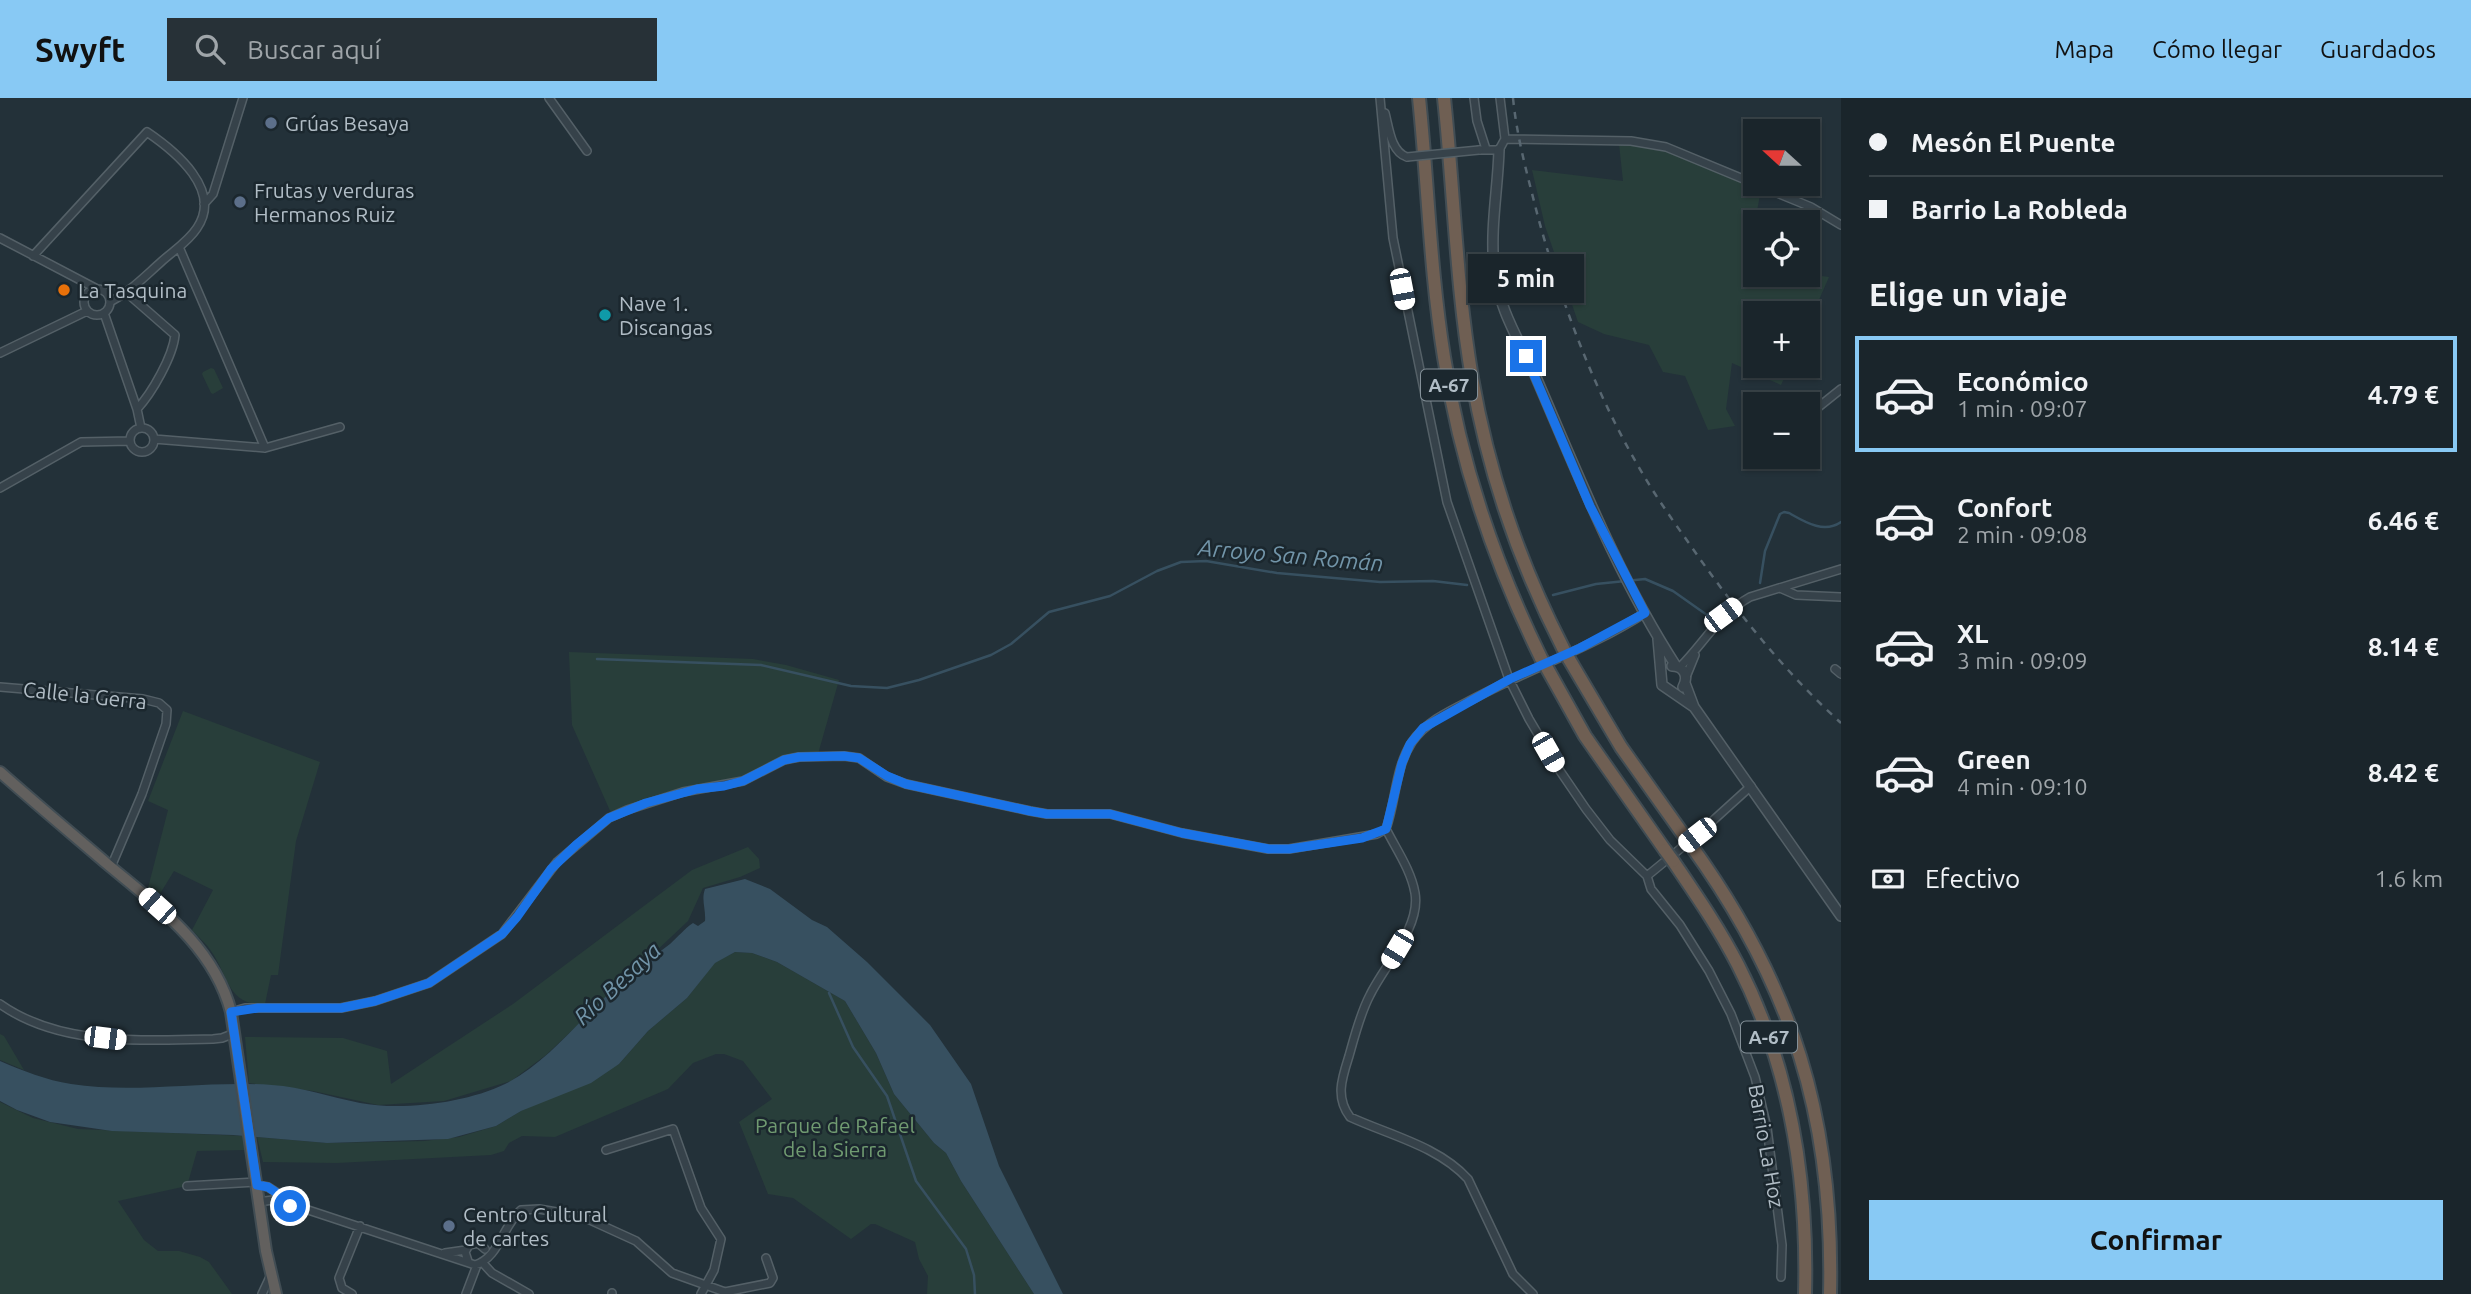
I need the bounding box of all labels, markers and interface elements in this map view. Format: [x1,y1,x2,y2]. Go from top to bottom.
search box [167,18,657,81]
icon: search [191,30,229,68]
text: Swyft [35,31,125,68]
text: Buscar aquí [247,35,381,64]
text: Mapa [2054,36,2114,63]
text: Cómo llegar [2152,36,2282,63]
text: Guardados [2320,36,2436,63]
place label: Grúas Besaya [285,111,409,135]
marker: Grúas Besaya [263,115,279,131]
north arrow [1743,119,1820,196]
map controls [1743,119,1820,469]
text: Mesón El Puente [1911,128,2116,157]
place label: Frutas y verduras Hermanos Ruiz [254,178,414,226]
marker: Frutas y verduras Hermanos Ruiz [232,194,248,210]
text: Barrio La Robleda [1911,195,2128,224]
button: locate [1743,210,1820,287]
callout: 5 min [1468,254,1584,303]
car [1388,266,1417,312]
text: 5 min [1497,266,1555,291]
text: Elige un viaje [1869,276,2068,312]
place label: La Tasquina [78,278,187,302]
marker: La Tasquina [56,282,72,298]
place label: Nave 1. Discangas [619,291,713,339]
button: + [1743,301,1820,378]
marker: Nave 1. Discangas [597,307,613,323]
route end [1510,340,1542,372]
icon: car [1873,363,1936,426]
text: Económico [1957,367,2089,396]
road number: A-67 [1421,370,1477,400]
text: 4.79 € [2368,380,2439,409]
button: − [1743,392,1820,469]
text: 1 min · 09:07 [1957,396,2088,421]
icon: car [1873,489,1936,552]
text: Confort [1957,493,2052,522]
text: 6.46 € [2368,506,2439,535]
text: 2 min · 09:08 [1957,522,2088,547]
water label: Arroyo San Román [1196,534,1385,576]
car [1700,594,1747,636]
icon: car [1873,615,1936,678]
text: XL [1957,619,1988,648]
text: 8.14 € [2368,632,2439,661]
text: 3 min · 09:09 [1957,648,2088,673]
street label: Calle la Gerra [22,677,148,713]
car [1529,729,1568,775]
icon: car [1873,741,1936,804]
text: Green [1957,745,2031,774]
text: 8.42 € [2368,758,2439,787]
text: 4 min · 09:10 [1957,774,2088,799]
car [1674,814,1721,856]
icon: cash [1869,860,1907,898]
text: Efectivo [1925,864,2020,893]
text: 1.6 km [2375,866,2443,891]
car [135,884,180,928]
car [1378,926,1417,972]
water label: Río Besaya [569,937,665,1029]
road number: A-67 [1741,1021,1797,1052]
car [83,1025,128,1051]
street label: Barrio La Hoz [1744,1082,1790,1210]
park label: Parque de Rafael de la Sierra [755,1113,915,1161]
route start [274,1190,306,1222]
button: Confirmar [1869,1200,2443,1280]
place label: Centro Cultural de cartes [463,1202,607,1250]
marker: Centro Cultural de cartes [441,1218,457,1234]

